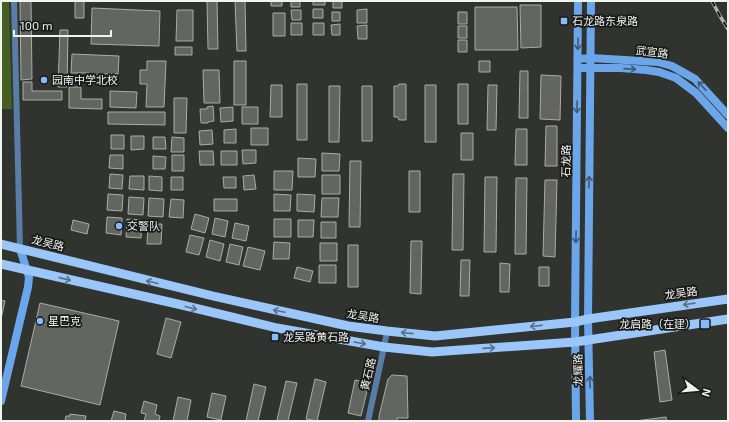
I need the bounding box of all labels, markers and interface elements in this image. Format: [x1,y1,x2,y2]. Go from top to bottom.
scale bar [14,12,111,38]
place label: 石龙路东泉路 [572,14,638,27]
marker: 石龙路东泉路 [559,16,569,26]
text: 100 m [20,18,52,32]
one-way arrow [574,37,582,50]
street label: 武宣路 [635,43,669,60]
one-way arrow [623,65,636,72]
place label: 园南中学北校 [52,73,118,86]
marker: 园南中学北校 [39,75,49,85]
one-way arrow [697,81,707,91]
one-way arrow [573,100,581,113]
street label: 石龙路 [559,144,572,178]
one-way arrow [585,176,593,189]
place label: 交警队 [127,219,160,232]
marker: 交警队 [114,221,124,231]
one-way arrow [572,230,580,243]
street label: 龙吴路 [31,232,66,253]
one-way arrow [58,275,71,283]
one-way arrow [146,277,159,285]
street label: 龙吴路 [664,284,698,301]
one-way arrow [683,300,696,308]
one-way arrow [185,304,198,312]
one-way arrow [273,306,286,314]
street label: 龙吴路 [346,307,380,325]
place label: 星巴克 [48,314,81,327]
marker: 星巴克 [35,316,45,326]
place label: 龙启路（在建） [619,317,696,330]
marker: 龙启路（在建） [699,318,711,330]
one-way arrow [530,322,543,329]
place label: 龙吴路黄石路 [283,330,349,343]
one-way arrow [401,330,414,337]
marker: 龙吴路黄石路 [270,332,280,342]
one-way arrow [353,339,366,347]
one-way arrow [482,345,495,352]
street label: 龙耀路 [571,353,584,387]
street label: 黄石路 [357,356,378,391]
north arrow [677,370,717,410]
one-way arrow [586,376,593,389]
text: N [700,387,714,399]

